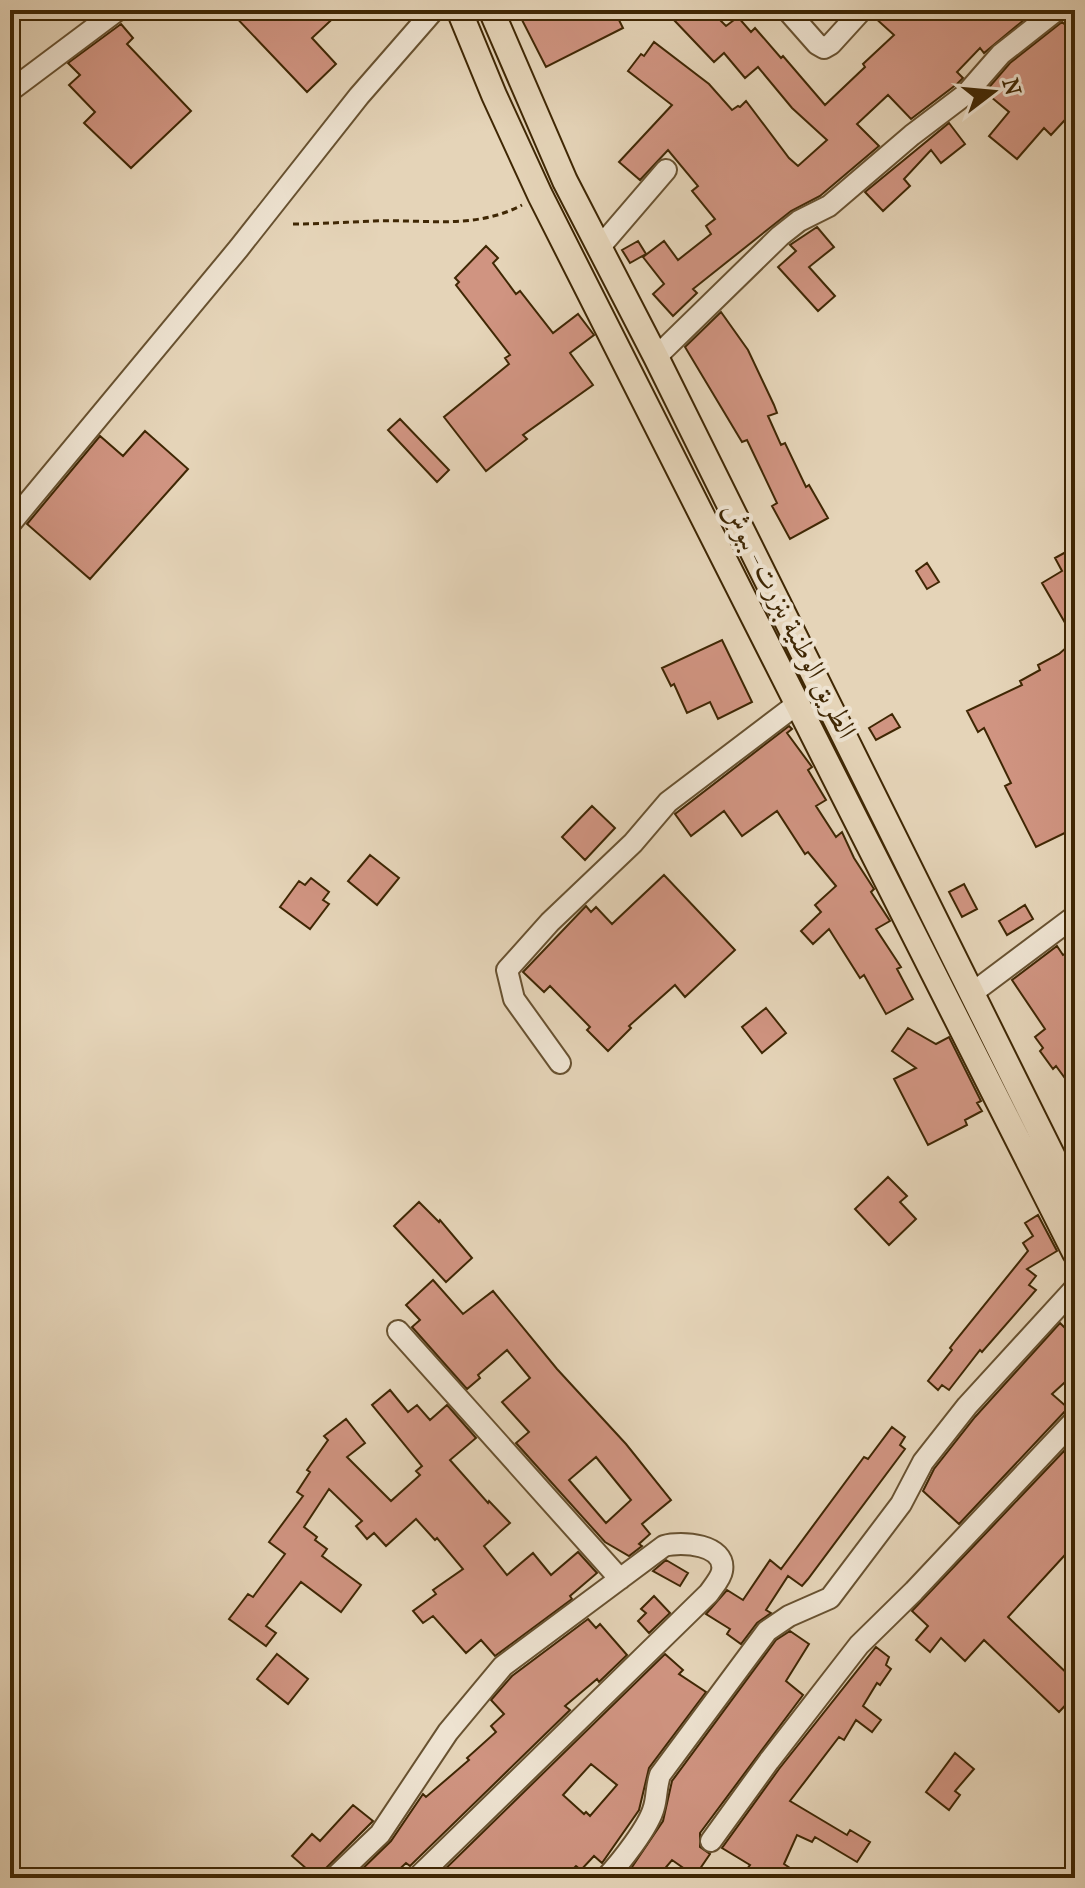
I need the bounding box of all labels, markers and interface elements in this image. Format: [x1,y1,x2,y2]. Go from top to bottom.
north arrow [953,52,1033,132]
text: N [996,75,1026,99]
street label: الطريق الوطنية بنزرت - ببوش [715,496,864,744]

